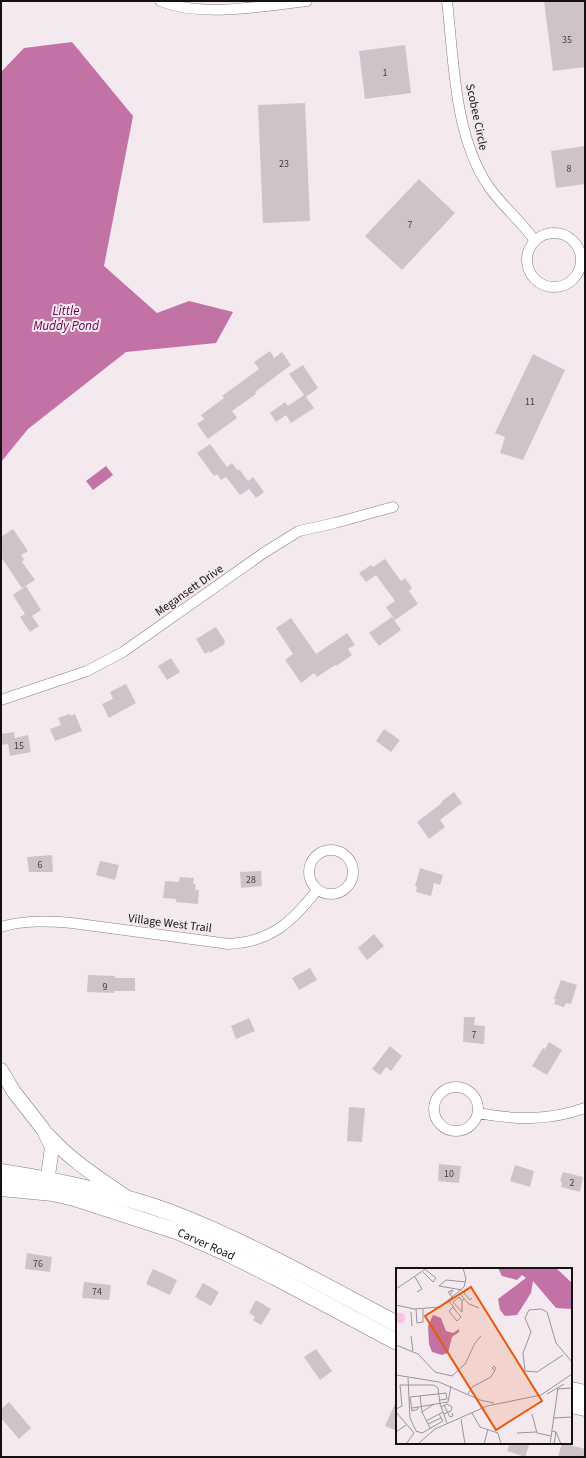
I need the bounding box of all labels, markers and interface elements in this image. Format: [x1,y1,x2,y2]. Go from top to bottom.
house number: 35 [562,33,572,47]
house number: 1 [383,66,388,80]
street label: Scobee Circle [461,82,492,152]
house number: 23 [279,157,289,171]
house number: 8 [567,162,572,176]
house number: 7 [408,218,413,232]
water label: Little Muddy Pond [33,302,100,335]
house number: 11 [525,395,535,409]
street label: Megansett Drive [152,560,227,620]
house number: 15 [14,739,24,753]
house number: 6 [38,858,43,872]
house number: 28 [246,873,256,887]
street label: Village West Trail [127,910,213,937]
house number: 9 [103,980,108,994]
house number: 7 [472,1028,477,1042]
house number: 10 [444,1167,454,1181]
house number: 2 [570,1176,575,1190]
street label: Carver Road [175,1224,238,1265]
house number: 76 [33,1257,43,1271]
inset map [396,1268,572,1444]
house number: 74 [92,1285,102,1299]

